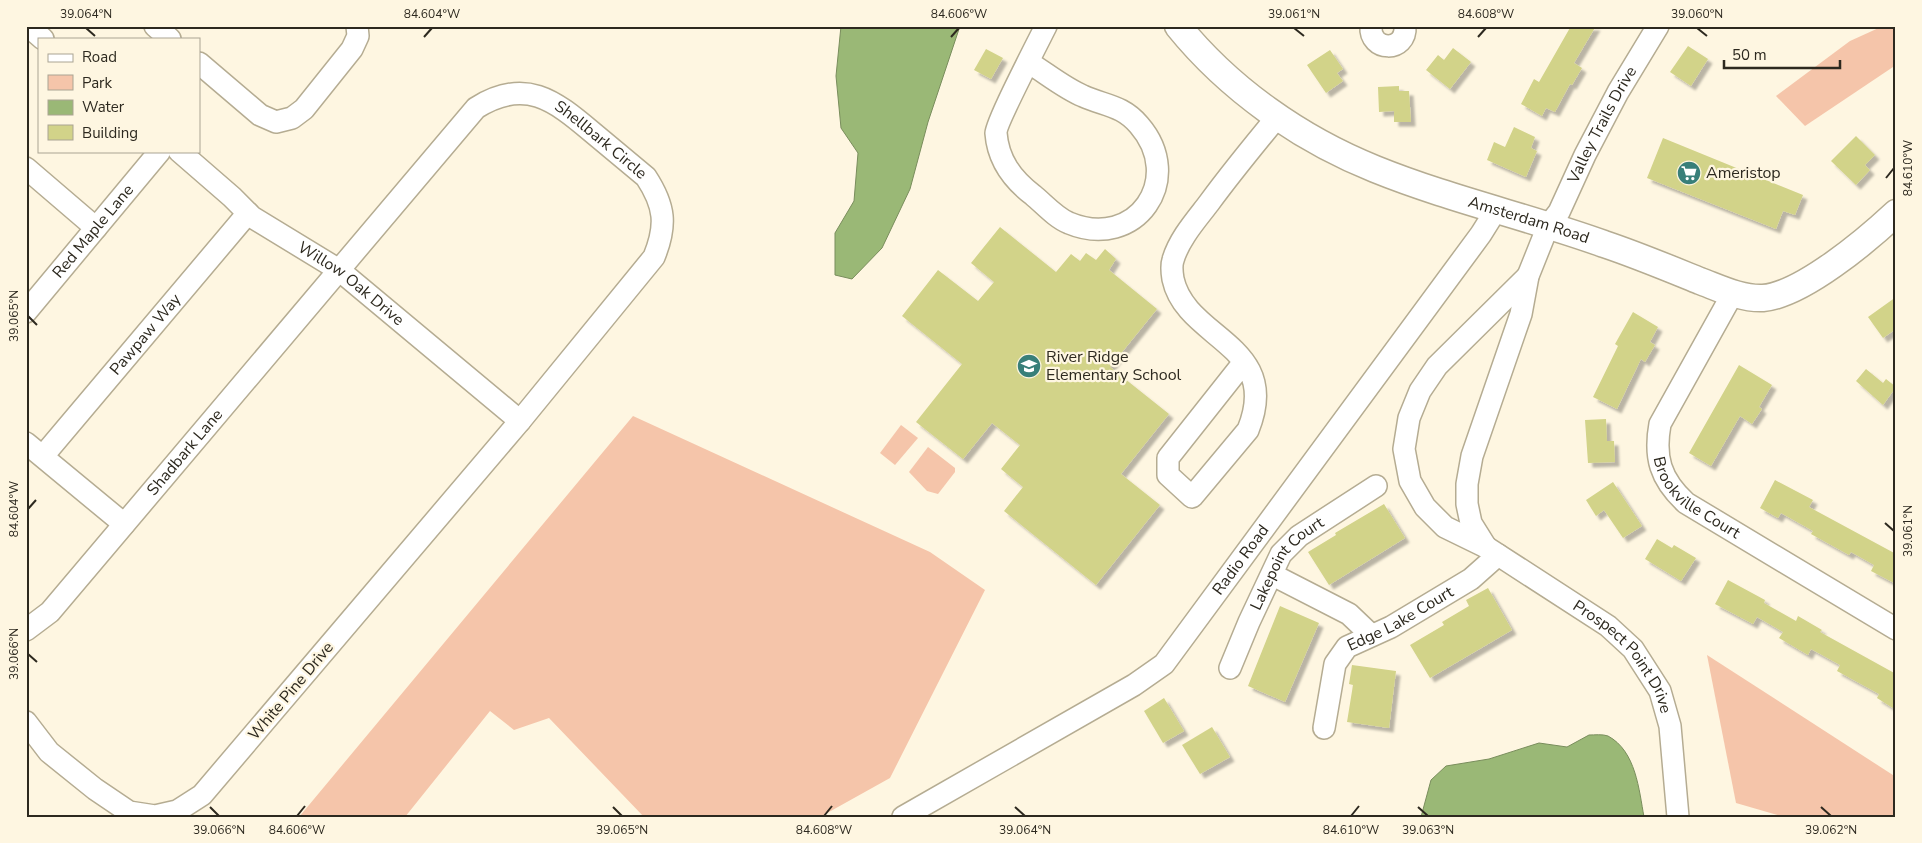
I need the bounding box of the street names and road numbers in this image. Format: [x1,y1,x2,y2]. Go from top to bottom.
street label: Valley Trails Drive [1562,62,1642,188]
street label: Shellbark Circle [550,95,652,184]
street label: Red Maple Lane [48,180,139,283]
street label: Amsterdam Road [1466,191,1592,249]
street label: Willow Oak Drive [294,236,409,331]
street label: Pawpaw Way [105,288,187,380]
street label: Shadbark Lane [142,404,228,500]
street label: Brookville Court [1648,454,1745,544]
street label: Lakepoint Court [1245,511,1329,614]
street label: Radio Road [1207,520,1274,600]
street label: Edge Lake Court [1344,581,1458,657]
street label: Prospect Point Drive [1569,595,1677,716]
street label: White Pine Drive [243,637,339,745]

